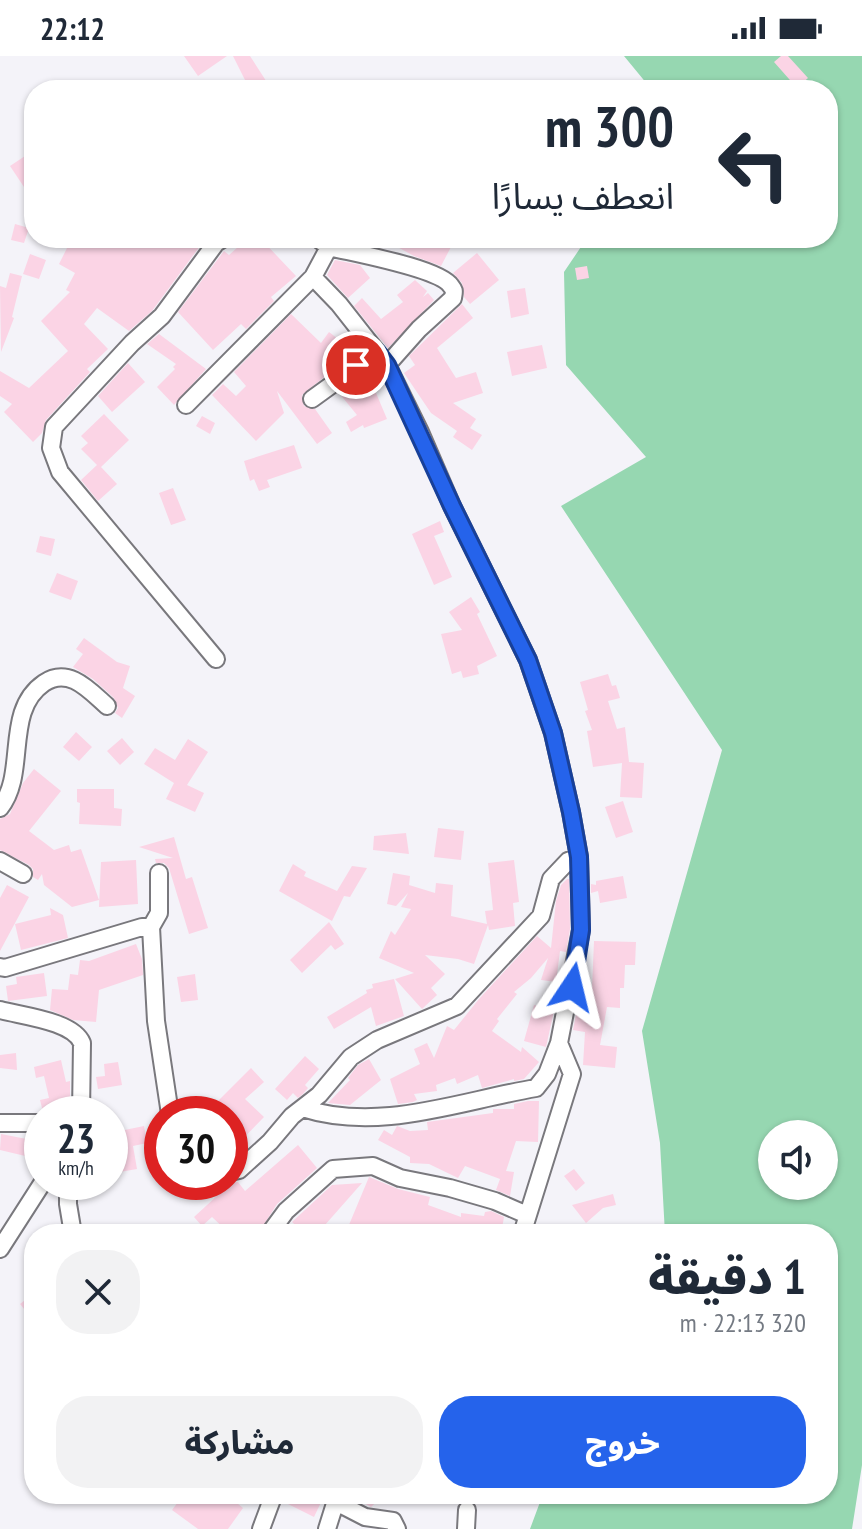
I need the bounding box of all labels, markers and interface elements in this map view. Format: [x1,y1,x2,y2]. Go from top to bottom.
text: 22:12 [40,9,105,48]
text: 300 m [545,90,674,162]
icon: left [702,112,806,216]
text: انعطف يسارًا [492,172,674,219]
pin [322,331,390,399]
icon: arrive [334,343,378,387]
position arrow [530,945,614,1029]
speed limit sign: 30 [144,1096,248,1200]
text: 23 [57,1112,95,1164]
map controls [758,1120,838,1200]
button: sound [758,1120,838,1200]
text: km/h [58,1155,94,1181]
text: 1 دقيقة [648,1245,806,1307]
button: close [56,1250,140,1334]
text: 320 m · 22:13 [680,1306,806,1339]
button: مشاركة [56,1396,423,1488]
button: خروج [439,1396,806,1488]

